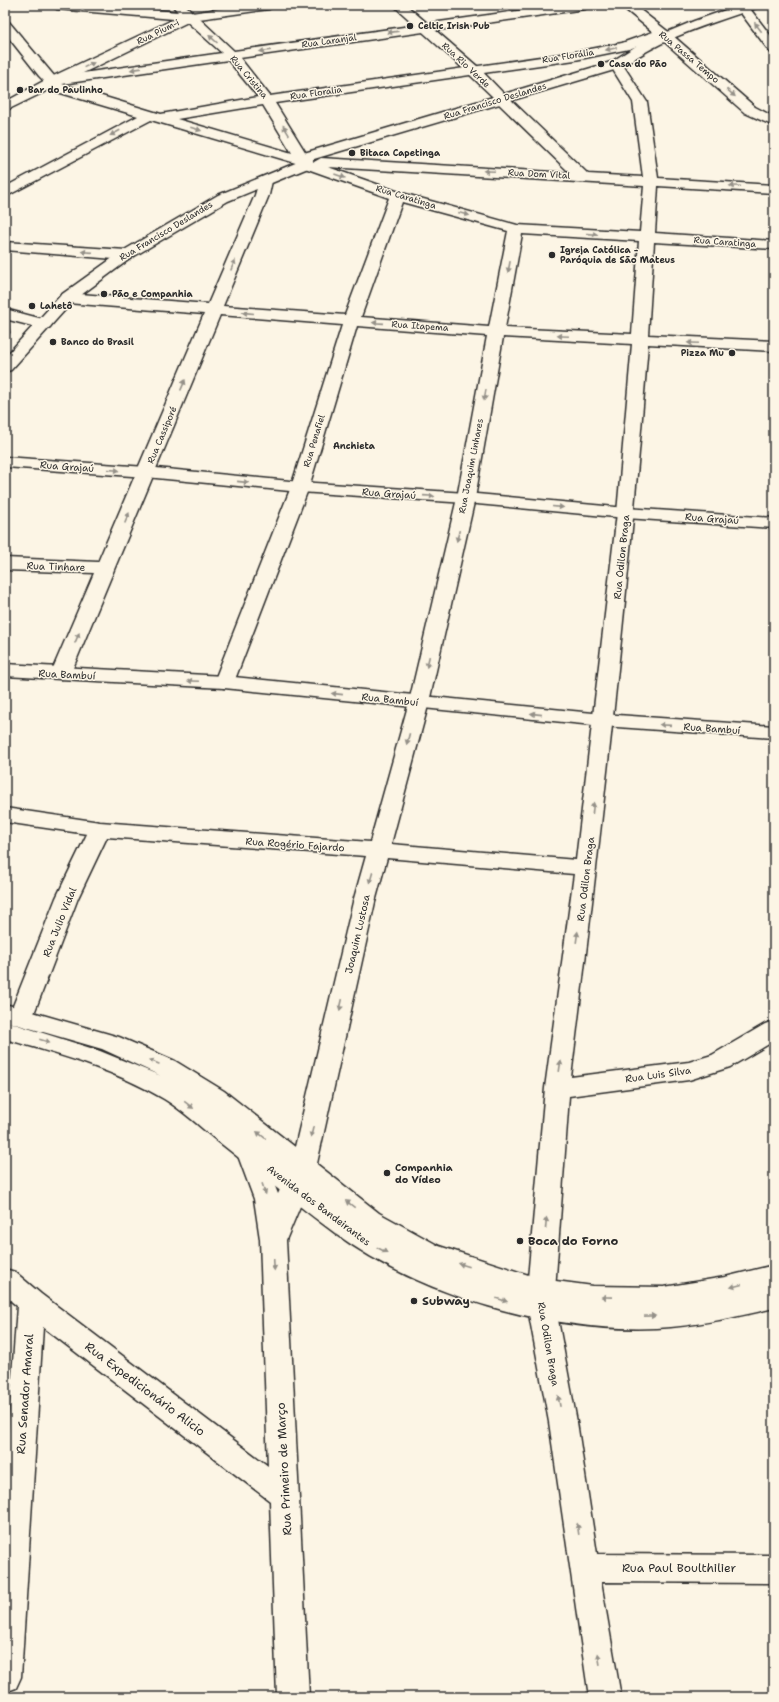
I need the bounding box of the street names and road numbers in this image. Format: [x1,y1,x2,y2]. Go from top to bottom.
street label: Rua Pium-i [135,16,181,48]
street label: Rua Passa Tempo [656,28,722,86]
street label: Rua Laranjal [301,31,358,51]
street label: Rua Rio Verde [439,40,493,90]
street label: Rua Florália [541,46,595,66]
street label: Rua Cristina [227,53,271,101]
street label: Rua Francisco Deslandes [442,80,548,122]
street label: Rua Floralia [289,83,343,103]
street label: Rua Dom Vital [508,166,571,182]
street label: Rua Caratinga [374,182,438,212]
street label: Rua Francisco Deslandes [117,198,215,264]
street label: Rua Caratinga [693,234,757,250]
street label: Rua Itapema [391,318,449,334]
street label: Rua Cassiporé [145,405,179,465]
street label: Rua Penafiel [300,413,328,469]
street label: Rua Joaquim Linhares [456,417,486,515]
street label: Rua Grajaú [39,458,95,475]
street label: Rua Grajaú [361,485,417,502]
street label: Rua Grajaú [684,510,740,527]
street label: Rua Odilon Braga [611,513,632,600]
street label: Rua Tinhare [26,559,86,574]
street label: Rua Bambuí [38,667,96,682]
street label: Rua Bambuí [361,690,419,709]
street label: Rua Bambuí [683,720,741,737]
street label: Rua Rogério Fajardo [245,835,345,854]
street label: Rua Odilon Braga [574,835,597,922]
street label: Rua Julio Vidal [40,886,79,959]
street label: Joaquim Lustosa [342,892,373,975]
street label: Rua Luis Silva [624,1063,693,1086]
street label: Avenida dos Bandeirantes [264,1162,373,1249]
street label: Rua Odilon Braga [535,1301,562,1388]
street label: Rua Senador Amaral [13,1333,37,1455]
street label: Rua Expedicionário Alicio [82,1338,208,1440]
street label: Rua Primeiro de Março [273,1402,295,1536]
street label: Rua Paul Boulthilier [622,1560,736,1576]

